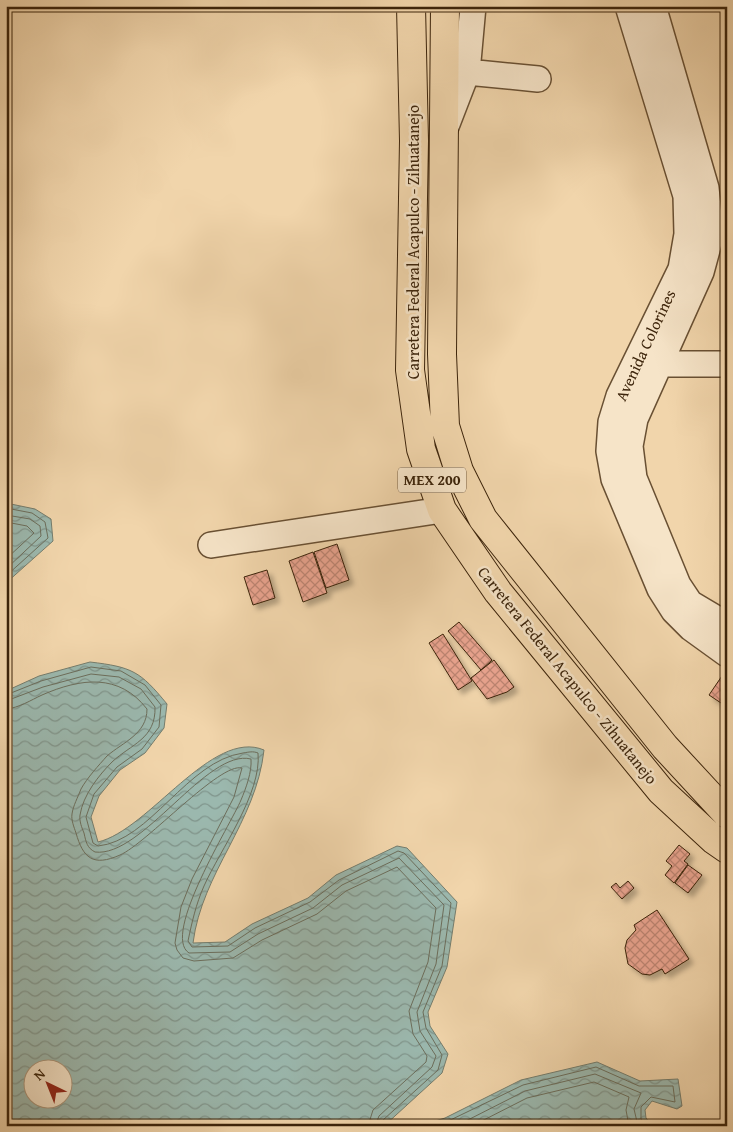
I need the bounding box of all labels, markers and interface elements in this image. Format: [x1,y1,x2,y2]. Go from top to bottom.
street label: Carretera Federal Acapulco - Zihuatanejo [401,105,425,379]
street label: Avenida Colorines [609,285,681,405]
road number: MEX 200 [398,468,466,492]
street label: Carretera Federal Acapulco - Zihuatanejo [472,561,664,789]
north arrow [22,1060,72,1110]
text: N [29,1064,50,1085]

